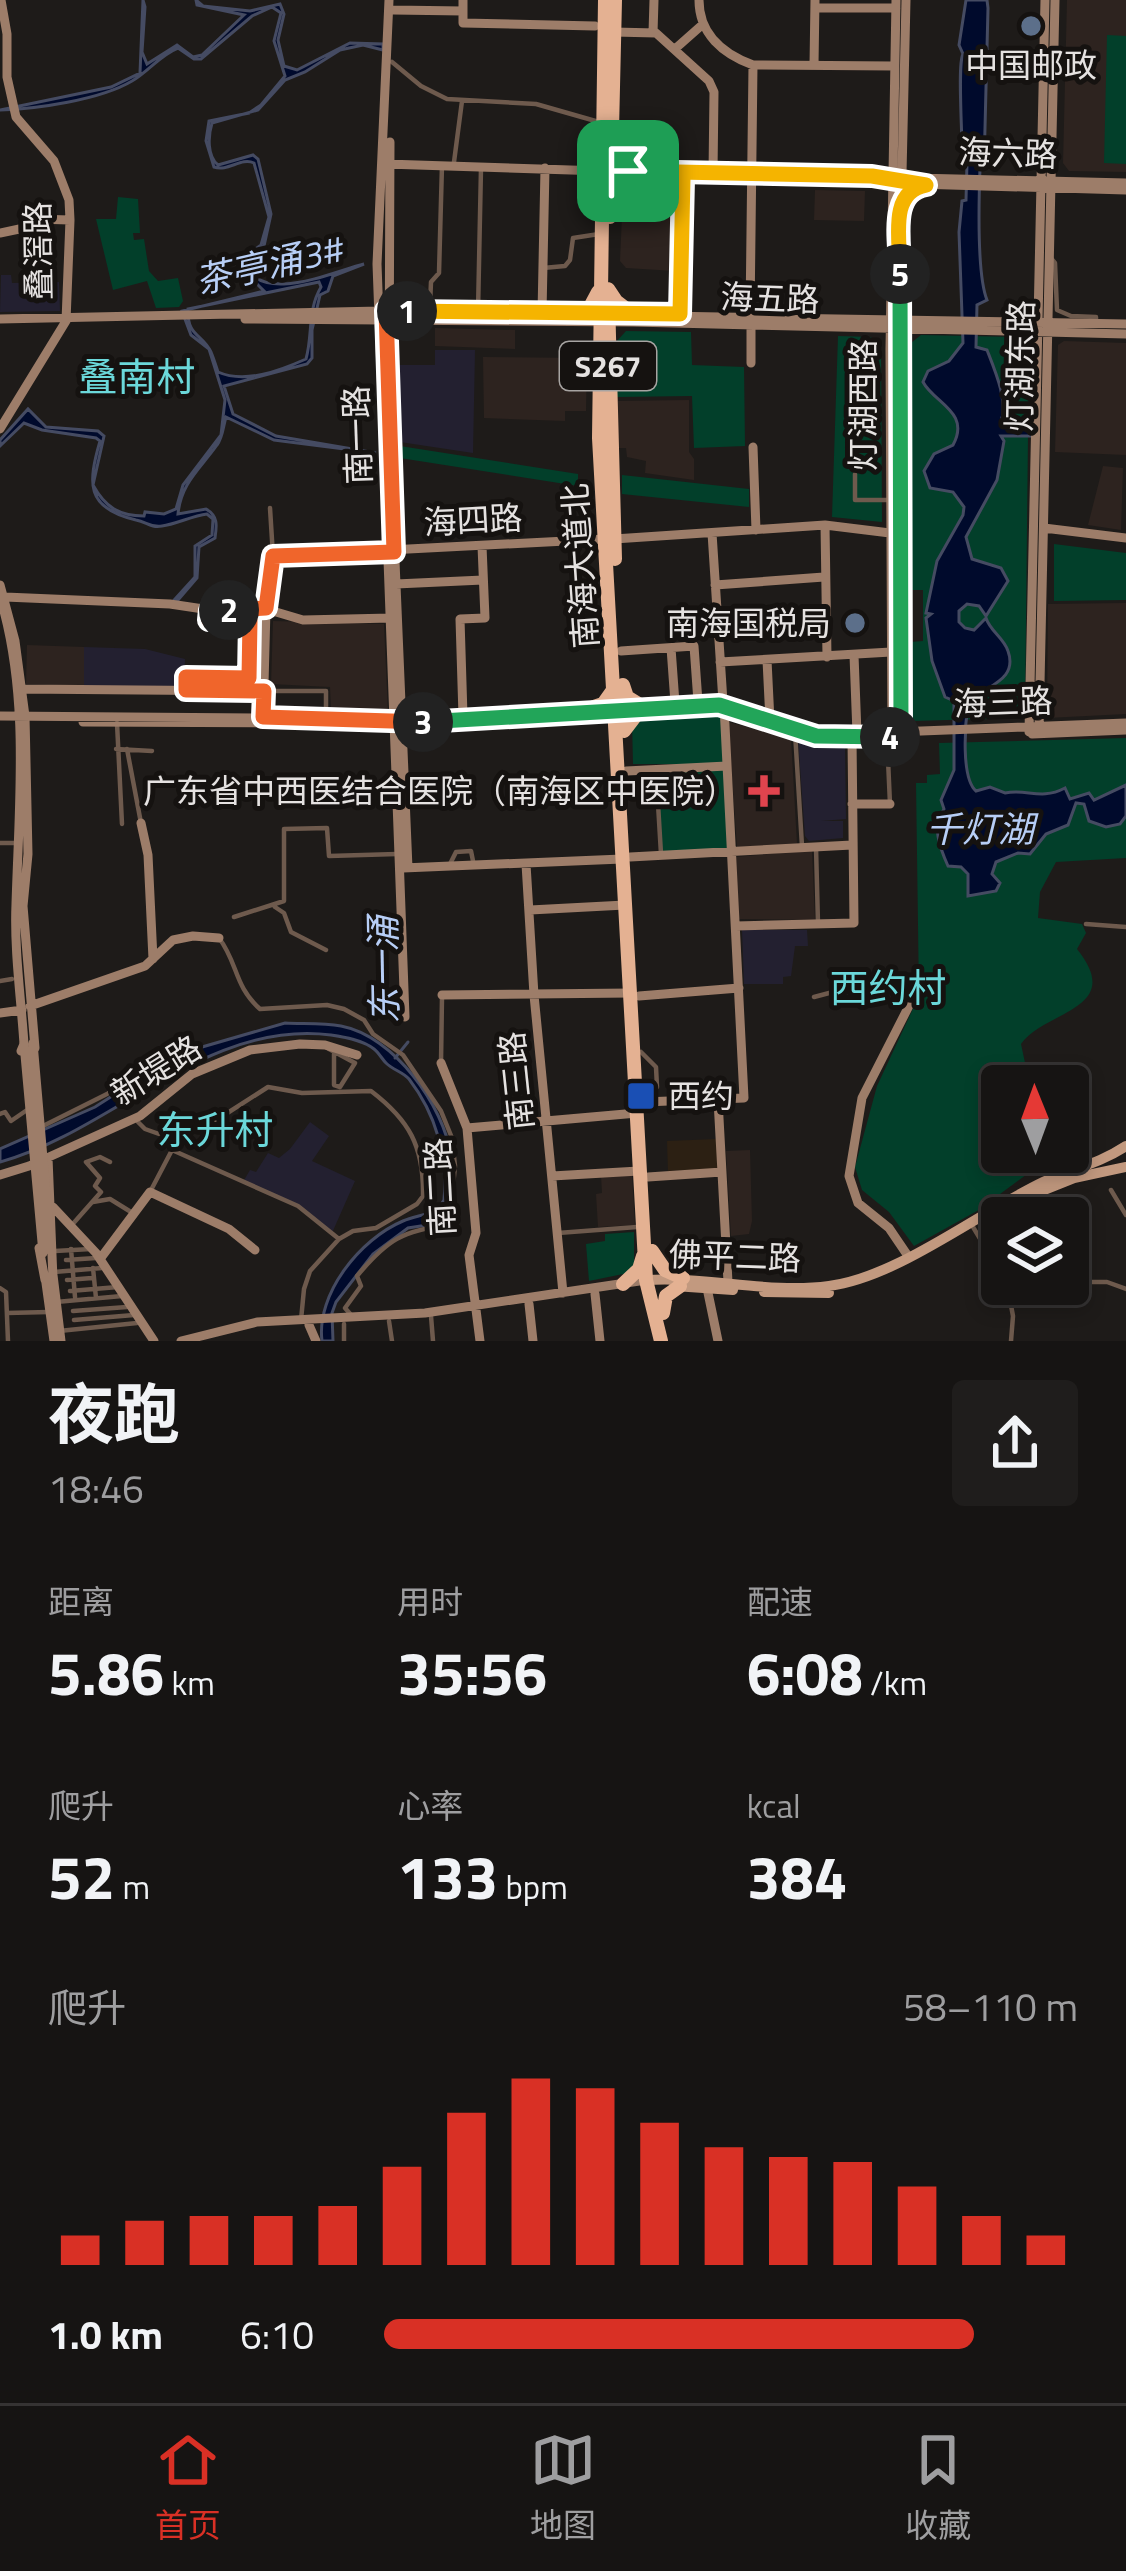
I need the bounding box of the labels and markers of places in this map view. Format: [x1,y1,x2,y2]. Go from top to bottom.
marker: 中国邮政 [1018,13,1044,39]
place label: 中国邮政 [965,40,1097,90]
pin [577,120,679,222]
pin: 5 [870,244,930,304]
pin: 1 [377,281,437,341]
pin: 2 [199,580,259,640]
place label: 南海国税局 [666,598,831,648]
marker: 南海国税局 [842,610,868,636]
pin: 3 [393,692,453,752]
pin: 4 [860,707,920,767]
place label: 广东省中西医结合医院（南海区中医院） [143,766,737,816]
marker: 广东省中西医结合医院（南海区中医院） [748,775,780,807]
place label: 西约 [668,1071,734,1121]
marker: 西约 [625,1080,657,1112]

